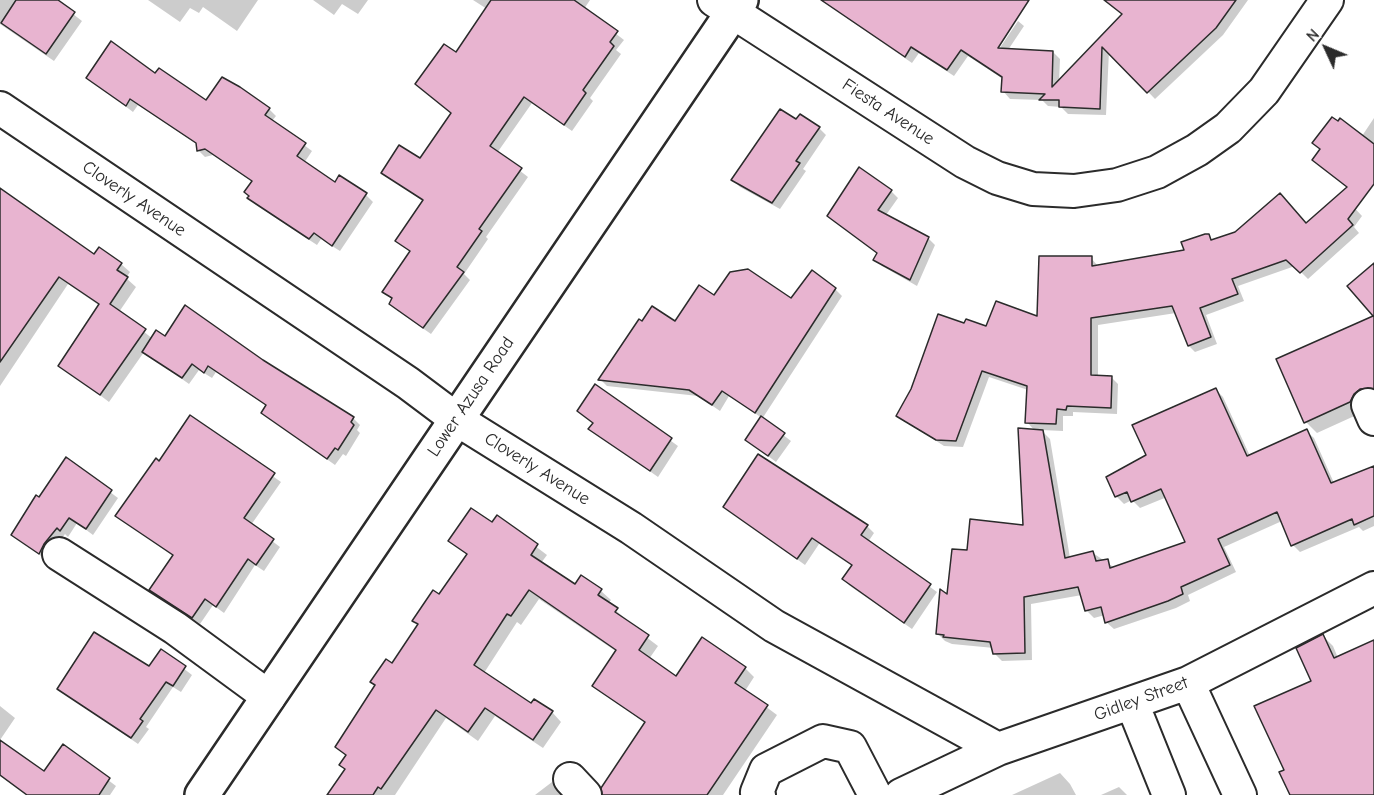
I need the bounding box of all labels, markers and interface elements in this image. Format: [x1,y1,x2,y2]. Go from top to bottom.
north arrow [1296,18,1356,78]
text: N [1303,25,1323,46]
street label: Fiesta Avenue [838,74,938,150]
street label: Cloverly Avenue [78,156,190,242]
street label: Lower Azusa Road [423,333,519,461]
street label: Cloverly Avenue [480,428,594,510]
street label: Gidley Street [1091,672,1191,726]

